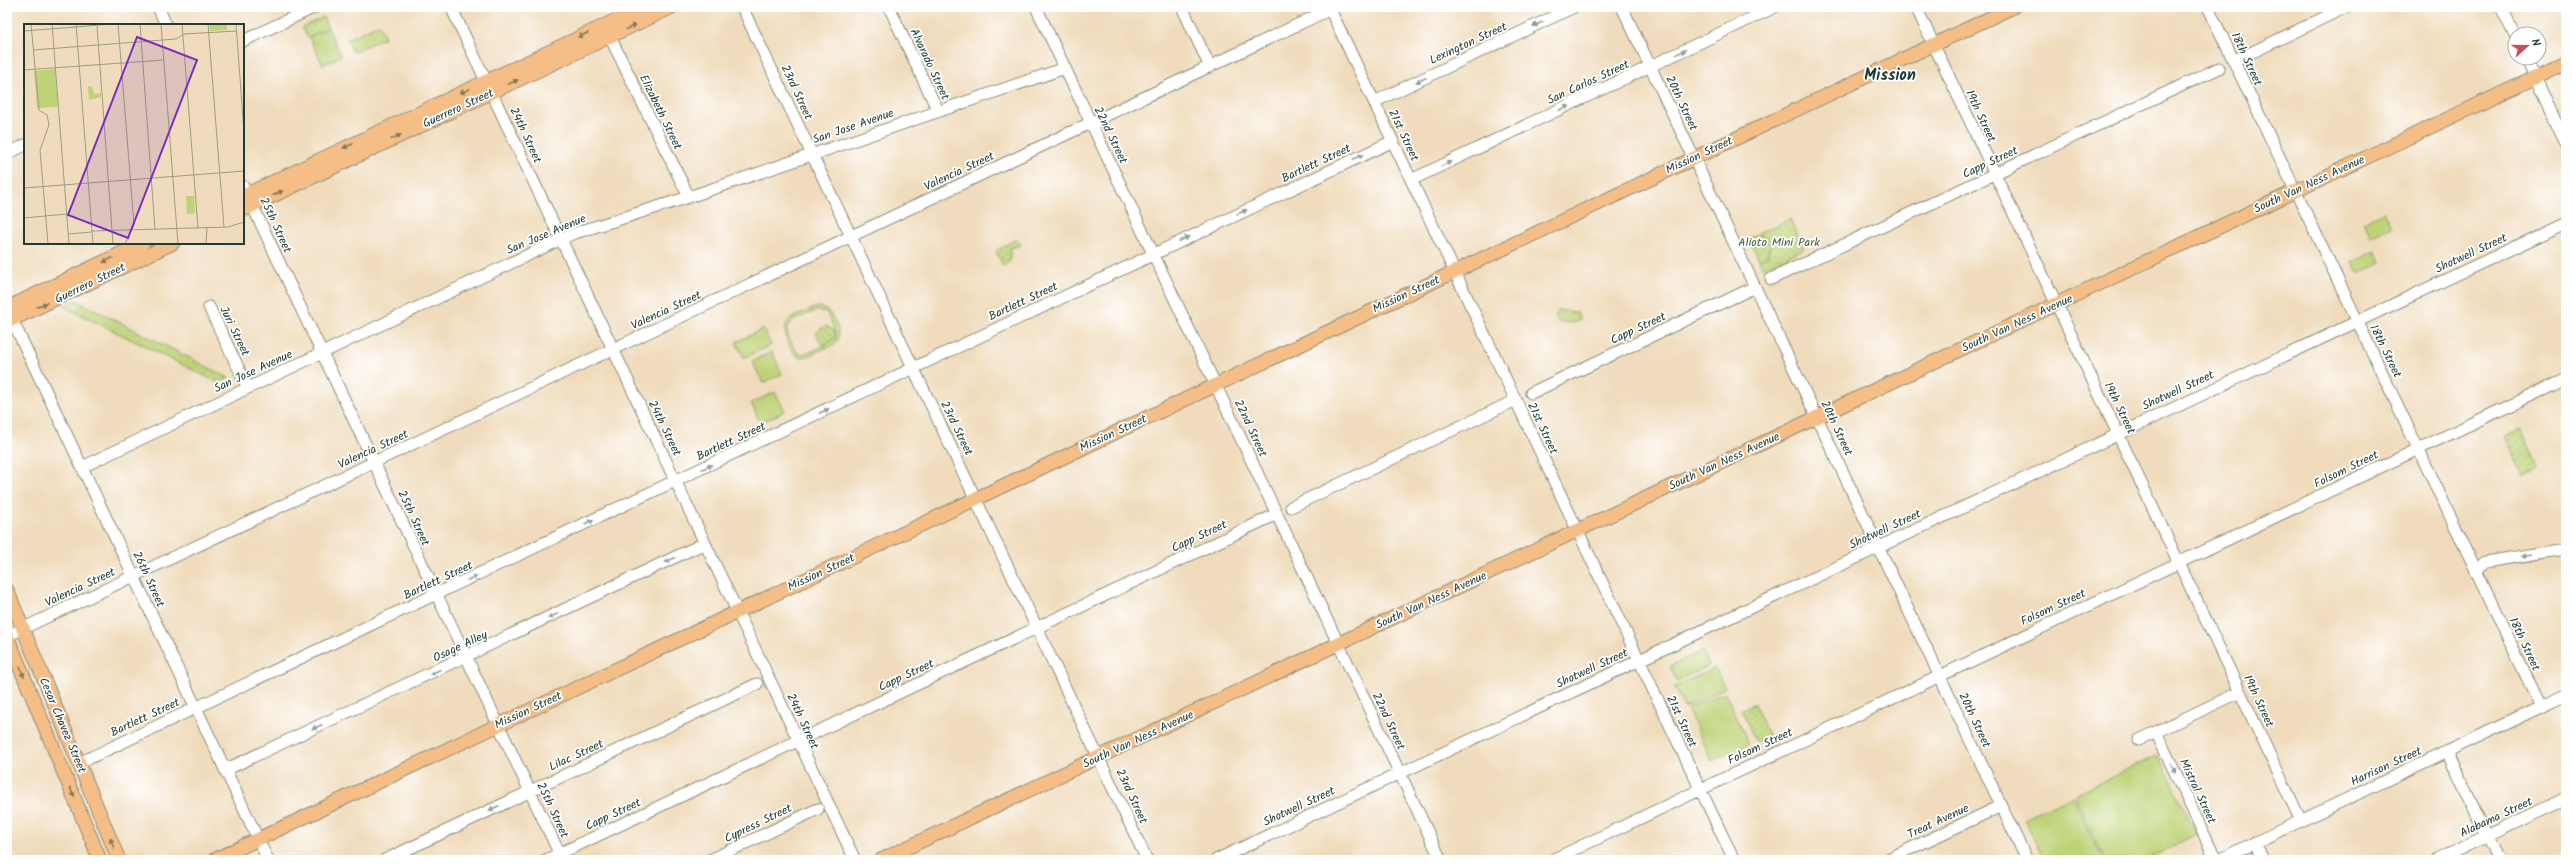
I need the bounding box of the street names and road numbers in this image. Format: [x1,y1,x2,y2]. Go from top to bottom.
street label: Lexington Street [1426,17,1510,70]
street label: Alvarado Street [905,25,955,104]
street label: 18th Street [2226,29,2267,90]
street label: San Carlos Street [1544,55,1633,110]
street label: 23rd Street [775,61,818,123]
street label: Elizabeth Street [634,71,687,153]
street label: 20th Street [1660,72,1703,134]
street label: Guerrero Street [420,84,497,133]
street label: 19th Street [1960,87,2001,146]
street label: San Jose Avenue [810,103,897,149]
street label: 22nd Street [1089,103,1133,167]
street label: 24th Street [504,104,547,167]
street label: 21st Street [1383,106,1424,165]
street label: Mission Street [1662,131,1736,179]
street label: Bartlett Street [1278,139,1354,188]
street label: Capp Street [1959,141,2022,184]
street label: Valencia Street [921,147,998,196]
street label: South Van Ness Avenue [2251,150,2368,219]
street label: 25th Street [254,194,297,257]
street label: San Jose Avenue [503,209,590,260]
street label: Shotwell Street [2432,228,2511,278]
street label: Guerrero Street [52,258,129,309]
street label: Mission Street [1369,270,1443,318]
street label: Bartlett Street [985,277,1061,326]
street label: Valencia Street [628,286,705,335]
street label: South Van Ness Avenue [1959,289,2076,358]
street label: Juri Street [214,303,255,360]
street label: Capp Street [1607,307,1670,350]
street label: 18th Street [2364,321,2407,381]
street label: San Jose Avenue [211,345,296,398]
street label: Shotwell Street [2139,365,2218,415]
street label: 19th Street [2099,379,2141,438]
street label: 22nd Street [1229,396,1272,460]
street label: 24th Street [643,397,686,460]
street label: 20th Street [1815,397,1858,459]
street label: 23rd Street [935,398,978,459]
street label: 21st Street [1522,399,1563,458]
street label: Mission Street [1076,409,1150,457]
street label: Bartlett Street [693,417,769,466]
street label: Valencia Street [335,425,412,474]
street label: South Van Ness Avenue [1666,427,1783,496]
street label: Folsom Street [2311,445,2382,493]
street label: 25th Street [392,487,435,550]
street label: Shotwell Street [1846,504,1925,554]
street label: Capp Street [1168,515,1231,558]
street label: 26th Street [127,548,170,611]
street label: Mission Street [784,548,858,596]
street label: Bartlett Street [400,556,476,605]
street label: Valencia Street [42,563,119,612]
street label: South Van Ness Avenue [1373,566,1490,635]
street label: Folsom Street [2017,584,2089,631]
street label: 18th Street [2504,614,2545,675]
street label: Osage Alley [430,625,491,667]
street label: Shotwell Street [1553,643,1632,693]
street label: Capp Street [875,654,938,697]
street label: 19th Street [2238,672,2279,731]
street label: Cesar Chavez Street [34,674,91,776]
street label: Mission Street [491,686,565,734]
street label: 22nd Street [1367,689,1410,753]
street label: 20th Street [1953,689,1996,751]
street label: 24th Street [781,690,824,753]
street label: 21st Street [1661,692,1702,751]
street label: Bartlett Street [107,693,183,742]
street label: South Van Ness Avenue [1080,705,1197,774]
street label: Folsom Street [1724,723,1796,770]
street label: Lilac Street [546,734,607,776]
street label: Harrison Street [2347,741,2425,791]
street label: Mistral Street [2174,756,2221,827]
street label: 23rd Street [1110,765,1153,827]
street label: 25th Street [531,779,574,842]
street label: Shotwell Street [1260,781,1339,831]
street label: Alabama Street [2457,792,2536,843]
street label: Capp Street [582,793,645,836]
street label: Cypress Street [721,799,796,848]
street label: Treat Avenue [1904,799,1973,844]

